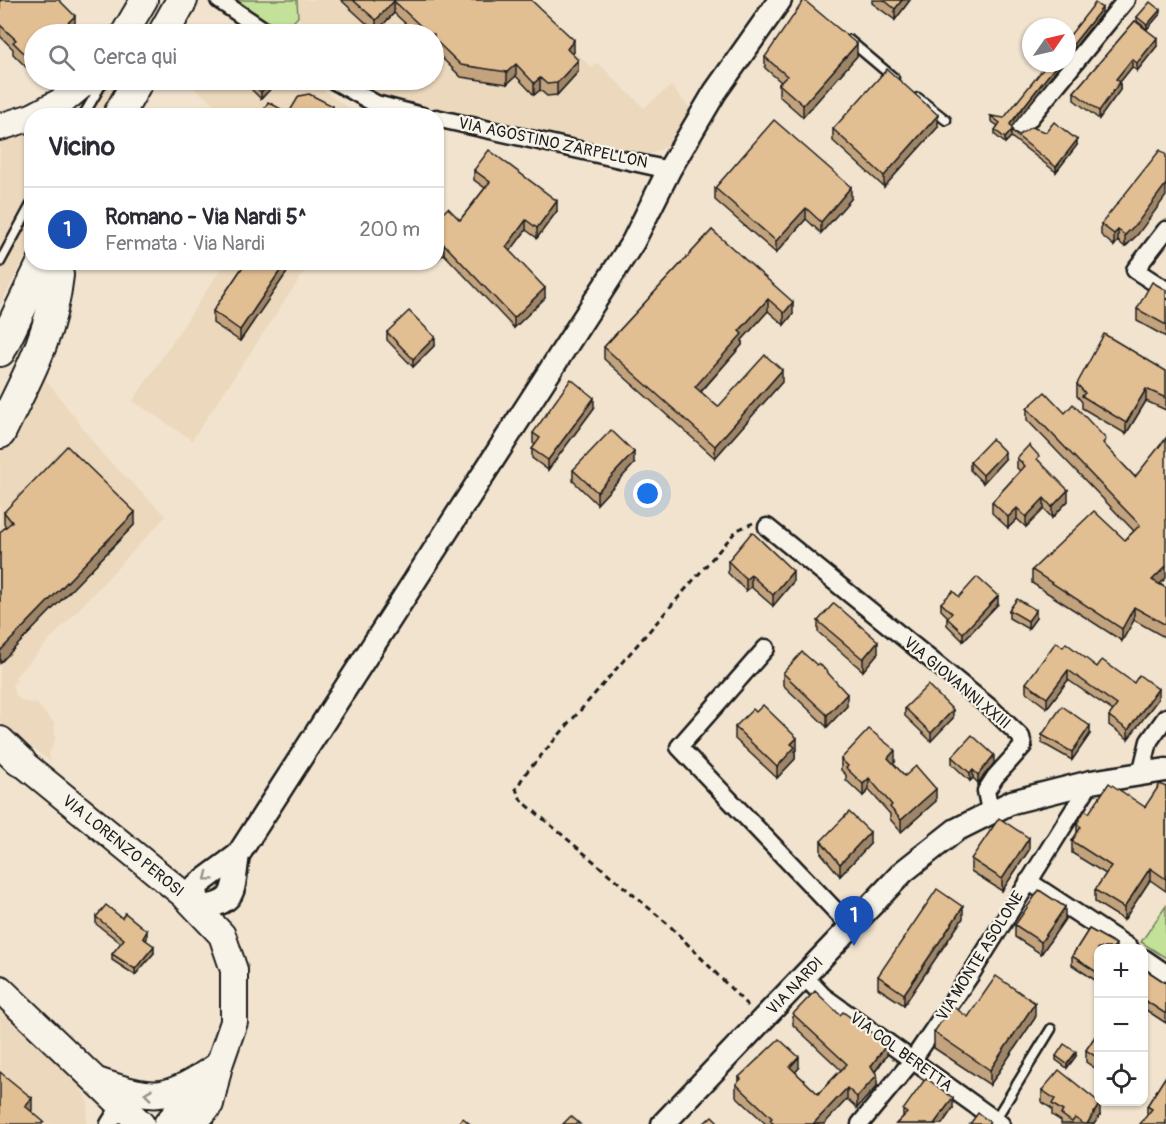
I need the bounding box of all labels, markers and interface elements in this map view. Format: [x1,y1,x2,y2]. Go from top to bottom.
north arrow [1022,18,1076,72]
search box [24,24,444,90]
icon: search [45,41,78,74]
text: Cerca qui [93,43,177,71]
street label: VIA AGOSTINO ZARPELLON [457,113,649,173]
text: Vicino [48,131,115,163]
text: Romano - Via Nardi 5^ [105,203,307,231]
text: 1 [64,217,71,242]
text: 200 m [359,217,420,242]
text: Fermata · Via Nardi [105,231,265,256]
your location [633,479,662,508]
street label: VIA GIOVANNI XXIII [900,633,1014,733]
street label: VIA LORENZO PEROSI [58,791,188,901]
one-way arrow [204,869,215,880]
street label: VIA MONTE ASOLONE [932,887,1028,1025]
pin: 1 [834,896,874,946]
map controls [1094,944,1148,1106]
button: + [1094,944,1148,998]
street label: VIA NARDI [762,953,828,1019]
button: − [1094,998,1148,1052]
street label: VIA COL BERETTA [846,1008,956,1096]
button: locate [1094,1052,1148,1106]
one-way arrow [143,1088,152,1101]

